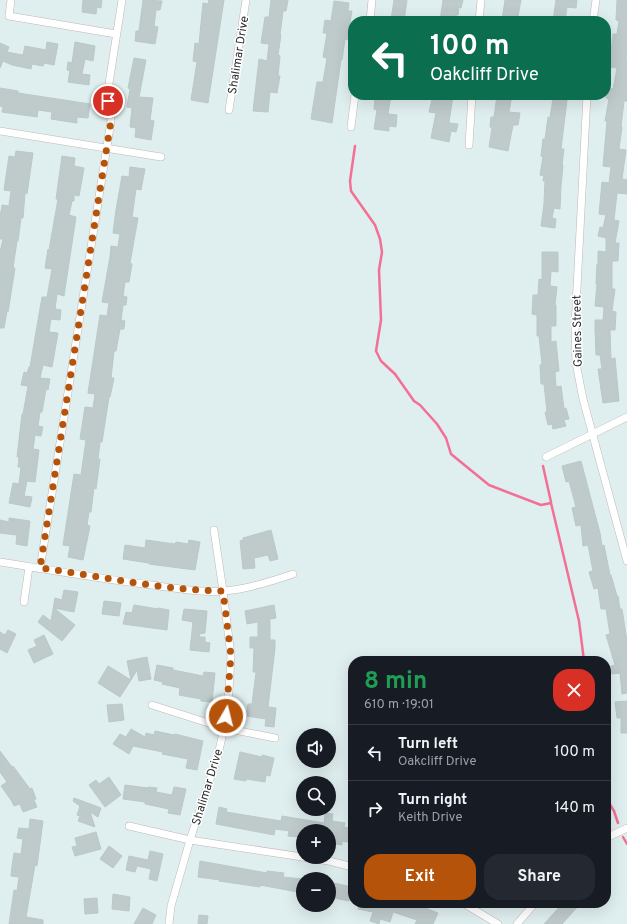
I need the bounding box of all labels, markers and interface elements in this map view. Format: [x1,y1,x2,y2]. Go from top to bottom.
street label: Shalimar Drive [225,15,253,95]
text: 100 m [430,29,510,65]
icon: left [364,32,416,84]
text: Oakcliff Drive [430,64,539,87]
pin [91,84,125,118]
icon: arrive [97,90,119,112]
street label: Gaines Street [569,295,587,367]
text: 8 min [364,667,427,697]
button: close [553,669,595,711]
position arrow [205,695,247,737]
text: 610 m · 19:01 [364,697,434,713]
map controls [296,728,336,912]
button: sound [296,728,336,768]
text: Turn left [398,735,458,754]
icon: left [364,742,386,764]
text: 100 m [554,743,595,762]
street label: Shalimar Drive [189,747,227,827]
text: Oakcliff Drive [398,754,476,770]
button: search [296,776,336,816]
text: Turn right [398,791,467,810]
icon: right [364,798,386,820]
text: 140 m [555,799,595,818]
text: Keith Drive [398,810,462,826]
button: + [296,824,336,864]
button: Exit [364,854,476,900]
button: Share [484,854,595,900]
button: − [296,872,336,912]

